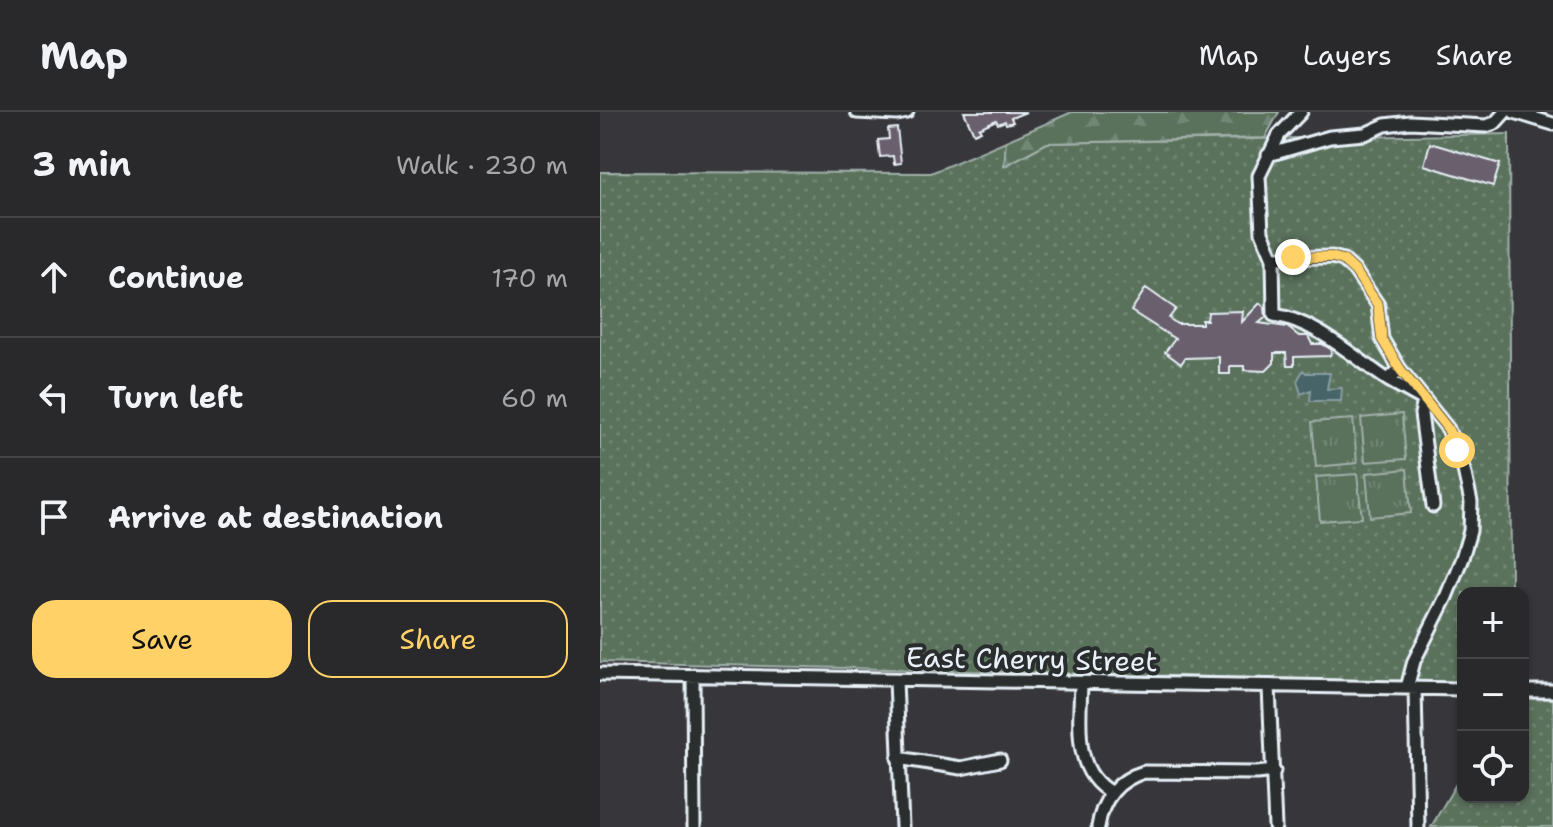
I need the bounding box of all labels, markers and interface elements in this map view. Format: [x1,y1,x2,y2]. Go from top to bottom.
text: Map [40,30,128,81]
text: Map [1199,36,1259,74]
text: Layers [1303,36,1392,74]
text: Share [1436,36,1513,74]
text: 3 min [32,141,131,187]
text: Walk · 230 m [396,147,568,182]
route end [1275,239,1311,275]
icon: ahead [32,255,76,299]
text: Continue [108,257,244,298]
text: 170 m [491,260,568,295]
icon: left [32,375,76,419]
text: Turn left [108,377,243,418]
text: 60 m [501,380,568,415]
route start [1439,432,1475,468]
icon: arrive [32,495,76,539]
text: Arrive at destination [108,497,443,538]
map controls [1457,587,1529,803]
button: + [1457,587,1529,659]
button: Save [32,600,292,678]
button: Share [308,600,568,678]
street label: East Cherry Street [906,638,1158,680]
button: − [1457,659,1529,731]
button: locate [1457,731,1529,803]

